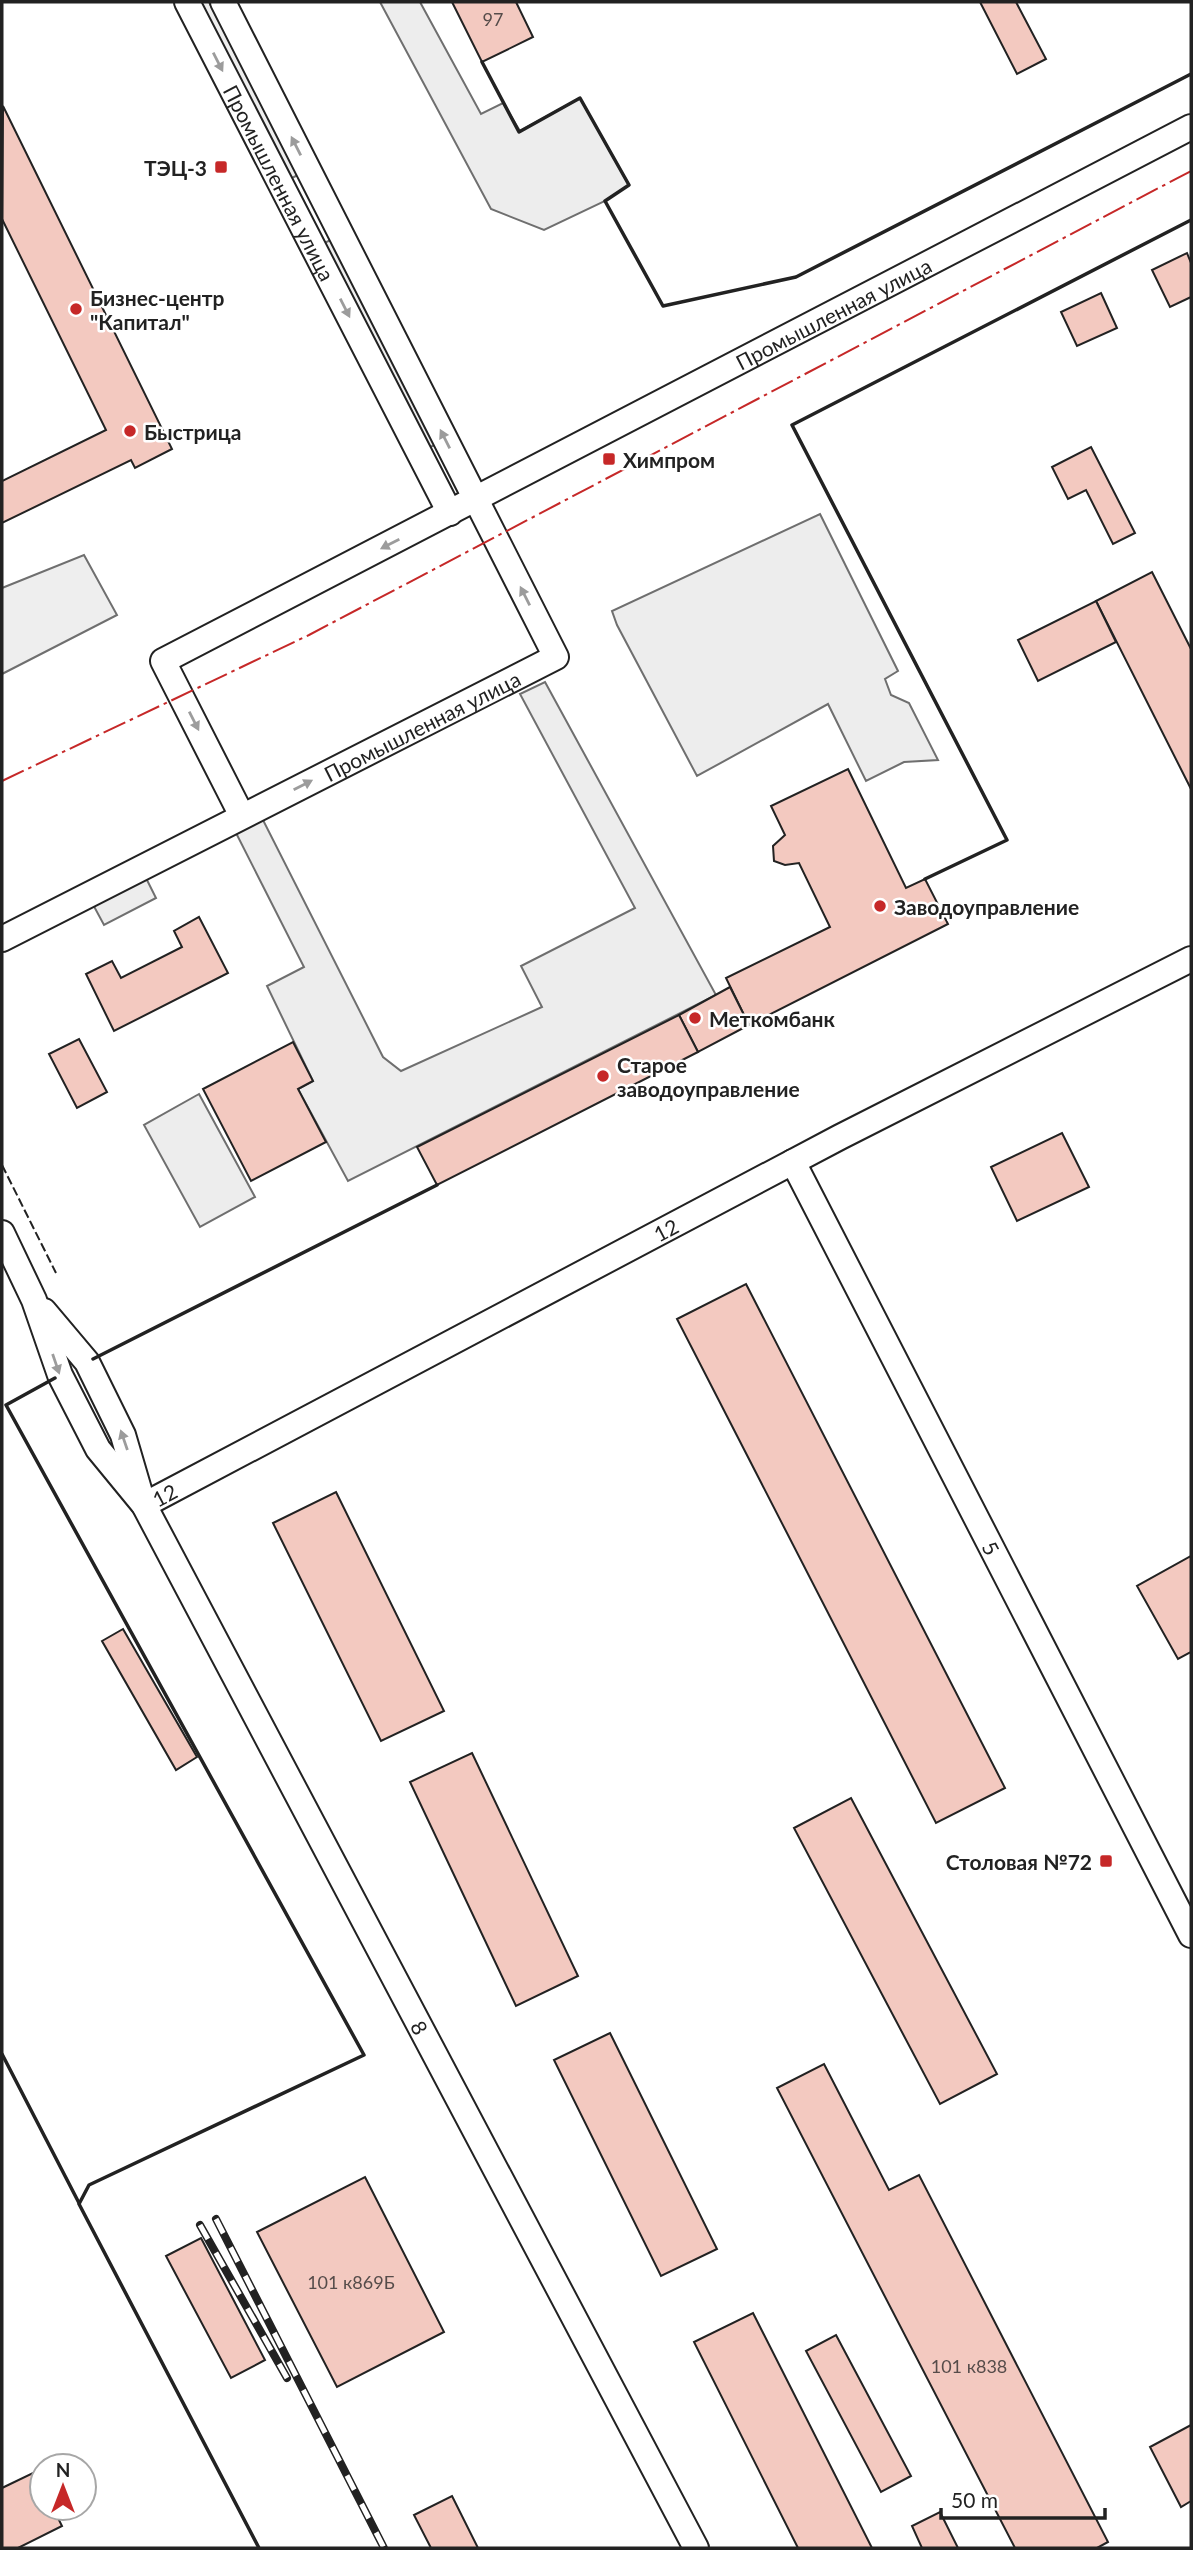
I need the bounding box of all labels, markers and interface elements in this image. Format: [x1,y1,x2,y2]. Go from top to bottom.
house number: 97 [483,8,503,30]
one-way arrow [212,53,224,73]
street label: Промышленная улица [219,80,341,285]
one-way arrow [291,136,302,156]
place label: ТЭЦ-3 [144,155,207,180]
marker: ТЭЦ-3 [213,159,229,175]
street label: Промышленная улица [731,252,935,374]
place label: Бизнес-центр "Капитал" [90,285,225,334]
one-way arrow [339,298,351,318]
marker: Бизнес-центр "Капитал" [68,301,84,317]
place label: Быстрица [144,419,241,444]
marker: Быстрица [122,423,138,439]
one-way arrow [440,429,451,449]
place label: Химпром [623,447,715,472]
marker: Химпром [601,451,617,467]
one-way arrow [379,538,399,550]
one-way arrow [520,586,531,606]
street label: Промышленная улица [319,665,524,786]
one-way arrow [188,712,200,731]
one-way arrow [293,780,313,791]
place label: Заводоуправление [894,894,1079,919]
marker: Заводоуправление [872,898,888,914]
place label: Меткомбанк [709,1006,836,1031]
marker: Меткомбанк [687,1010,703,1026]
place label: Старое заводоуправление [617,1052,800,1101]
marker: Старое заводоуправление [595,1068,611,1084]
street label: 12 [649,1212,682,1246]
one-way arrow [51,1354,62,1375]
one-way arrow [118,1429,129,1450]
street label: 12 [148,1478,181,1511]
street label: 5 [978,1537,1006,1559]
place label: Столовая №72 [946,1849,1092,1874]
marker: Столовая №72 [1098,1853,1114,1869]
street label: 8 [406,2016,434,2038]
house number: 101 к869Б [307,2271,395,2293]
house number: 101 к838 [931,2355,1007,2377]
north arrow [28,2452,98,2522]
text: N [56,2458,70,2481]
scale bar [941,2476,1106,2520]
text: 50 m [951,2487,998,2512]

